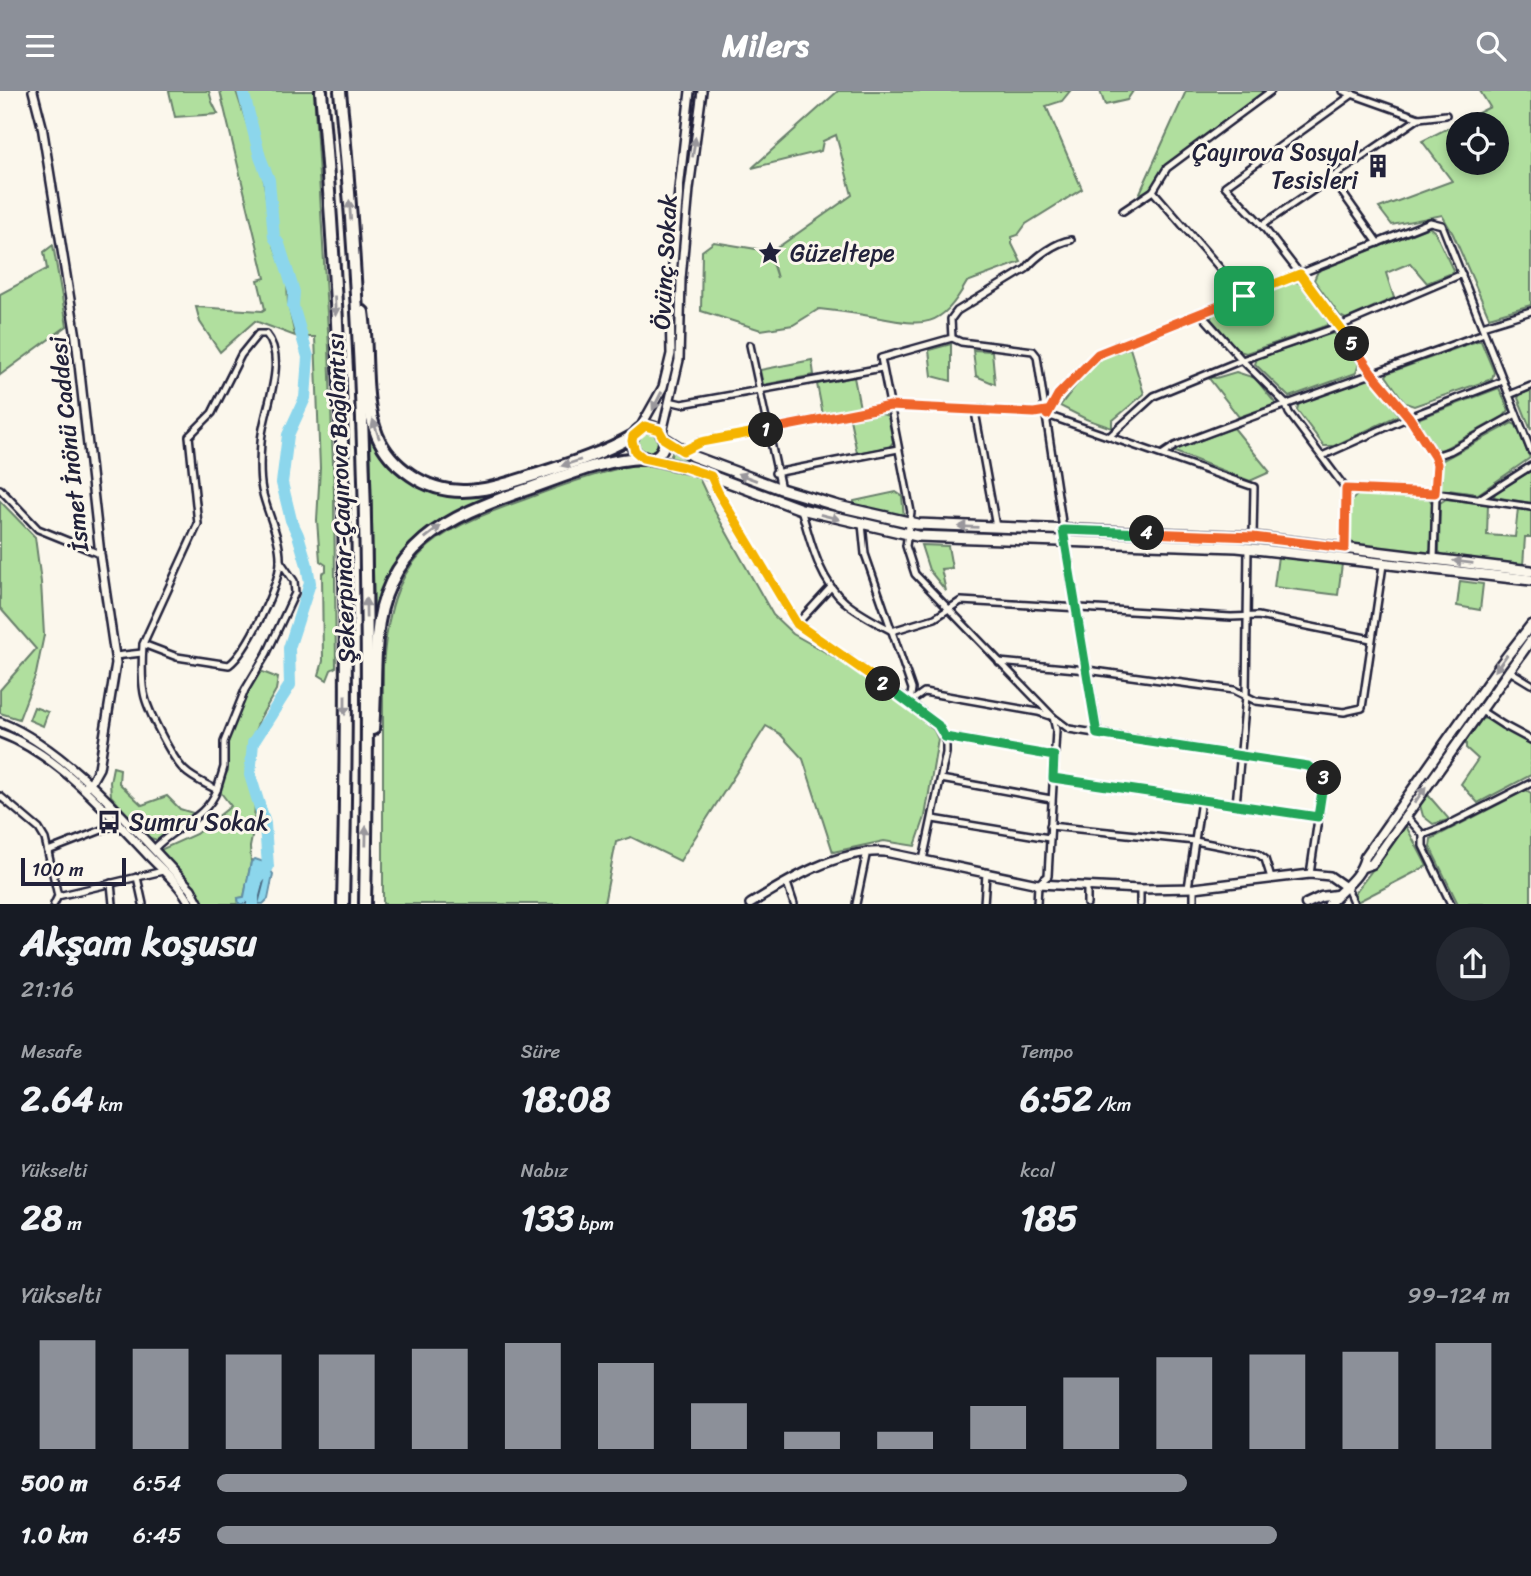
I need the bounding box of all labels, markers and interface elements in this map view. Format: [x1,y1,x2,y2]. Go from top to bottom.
text: Milers [722,17,809,74]
icon: menu [21,27,59,65]
icon: search [1472,27,1510,65]
map controls [1446,112,1509,175]
button: locate [1446,112,1509,175]
place label: Çayırova Sosyal Tesisleri [1192,131,1359,201]
one-way arrow [689,136,700,158]
building icon: Çayırova Sosyal Tesisleri [1364,152,1392,180]
street label: Övünç Sokak [640,193,690,331]
one-way arrow [344,198,355,220]
place label: Güzeltepe [790,232,895,274]
place icon: Güzeltepe [756,239,784,267]
pin [1214,266,1274,326]
icon: arrive [1225,277,1263,315]
one-way arrow [330,295,341,317]
pin: 5 [1334,327,1370,361]
text: 5 [1346,327,1357,360]
street label: Şekerpınar-Çayırova Bağlantısı [314,332,368,664]
street label: İsmet İnönü Caddesi [37,334,101,555]
one-way arrow [651,391,662,411]
pin: 1 [748,413,784,447]
text: 1 [761,413,770,446]
one-way arrow [370,419,381,440]
one-way arrow [560,458,581,469]
one-way arrow [737,471,758,482]
one-way arrow [820,512,841,522]
pin: 4 [1130,515,1164,551]
text: 4 [1141,516,1152,549]
one-way arrow [957,521,979,532]
one-way arrow [424,524,442,539]
one-way arrow [1452,557,1474,568]
one-way arrow [360,597,372,619]
one-way arrow [1494,654,1508,673]
pin: 2 [866,667,900,701]
text: 2 [877,667,888,700]
one-way arrow [339,694,351,716]
pin: 3 [1306,761,1342,795]
text: 3 [1318,761,1329,794]
one-way arrow [1412,786,1426,804]
place label: Sumru Sokak [129,801,269,843]
bus stop icon: Sumru Sokak [95,808,123,836]
one-way arrow [361,825,372,847]
text: 100 m [32,853,84,886]
scale bar [21,855,126,887]
text: Akşam koşusu [21,909,257,976]
button: share [1436,927,1510,1001]
text: 21:16 [21,969,74,1010]
text: Mesafe [21,1035,82,1068]
text: Süre [521,1035,560,1068]
text: Tempo [1020,1035,1073,1068]
text: 2.64 [21,1068,94,1130]
text: 18:08 [521,1068,611,1130]
text: 6:52 [1020,1068,1092,1130]
text: km [94,1088,123,1121]
text: /km [1092,1088,1131,1121]
text: Yükselti [21,1154,87,1187]
text: Nabız [521,1154,568,1187]
text: kcal [1020,1154,1055,1187]
text: 28 [21,1187,62,1249]
text: 133 [521,1187,574,1249]
text: 185 [1020,1187,1078,1249]
text: m [62,1207,82,1240]
text: bpm [574,1207,614,1240]
text: Yükselti [21,1275,101,1316]
text: 99–124 m [1408,1275,1510,1316]
text: 500 m [21,1463,88,1504]
text: 6:54 [133,1463,181,1504]
text: 1.0 km [21,1515,88,1556]
text: 6:45 [133,1515,181,1556]

